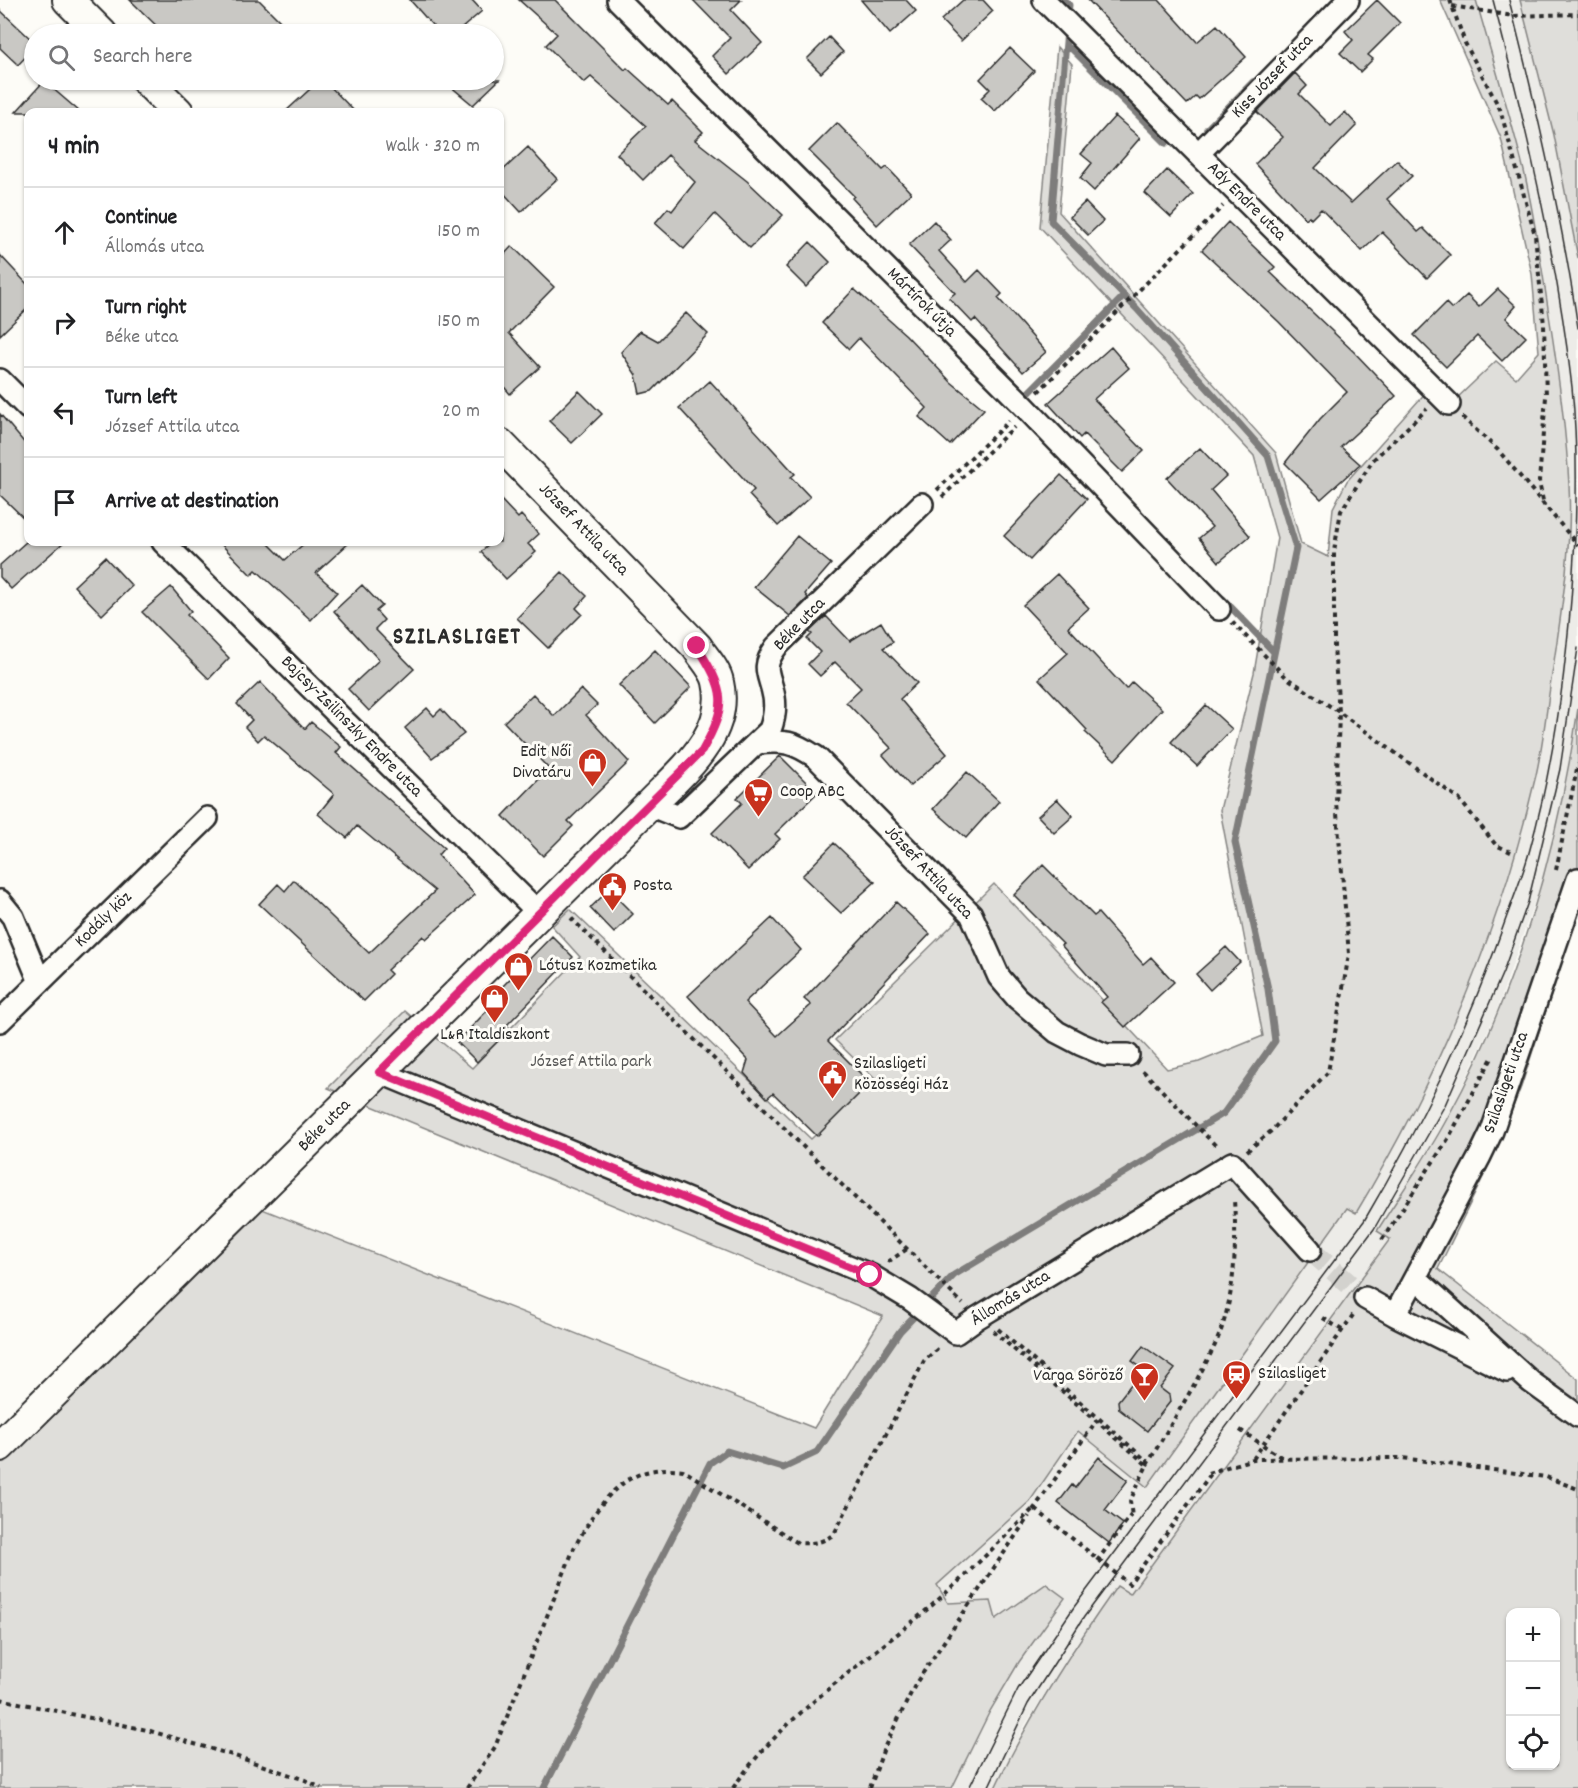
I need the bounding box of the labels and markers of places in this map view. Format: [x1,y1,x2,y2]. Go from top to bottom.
place label: Edit Női Divatáru [512,740,571,786]
shop icon: Edit Női Divatáru [576,746,608,788]
supermarket icon: Coop ABC [743,776,775,818]
place label: Coop ABC [780,780,845,805]
public building icon: Posta [596,870,628,912]
place label: Posta [633,874,672,899]
shop icon: Lótusz Kozmetika [502,950,534,992]
place label: Lótusz Kozmetika [539,954,657,979]
shop icon: L&R Italdiszkont [479,982,511,1024]
place label: L&R Italdiszkont [440,1023,550,1048]
place label: Szilasligeti Közösségi Ház [854,1052,949,1098]
public building icon: Szilasligeti Közösségi Ház [817,1058,849,1100]
station icon: Szilasliget [1221,1358,1253,1400]
bar icon: Varga Söröző [1128,1360,1160,1402]
place label: Szilasliget [1258,1362,1327,1387]
place label: Varga Söröző [1033,1364,1124,1389]

